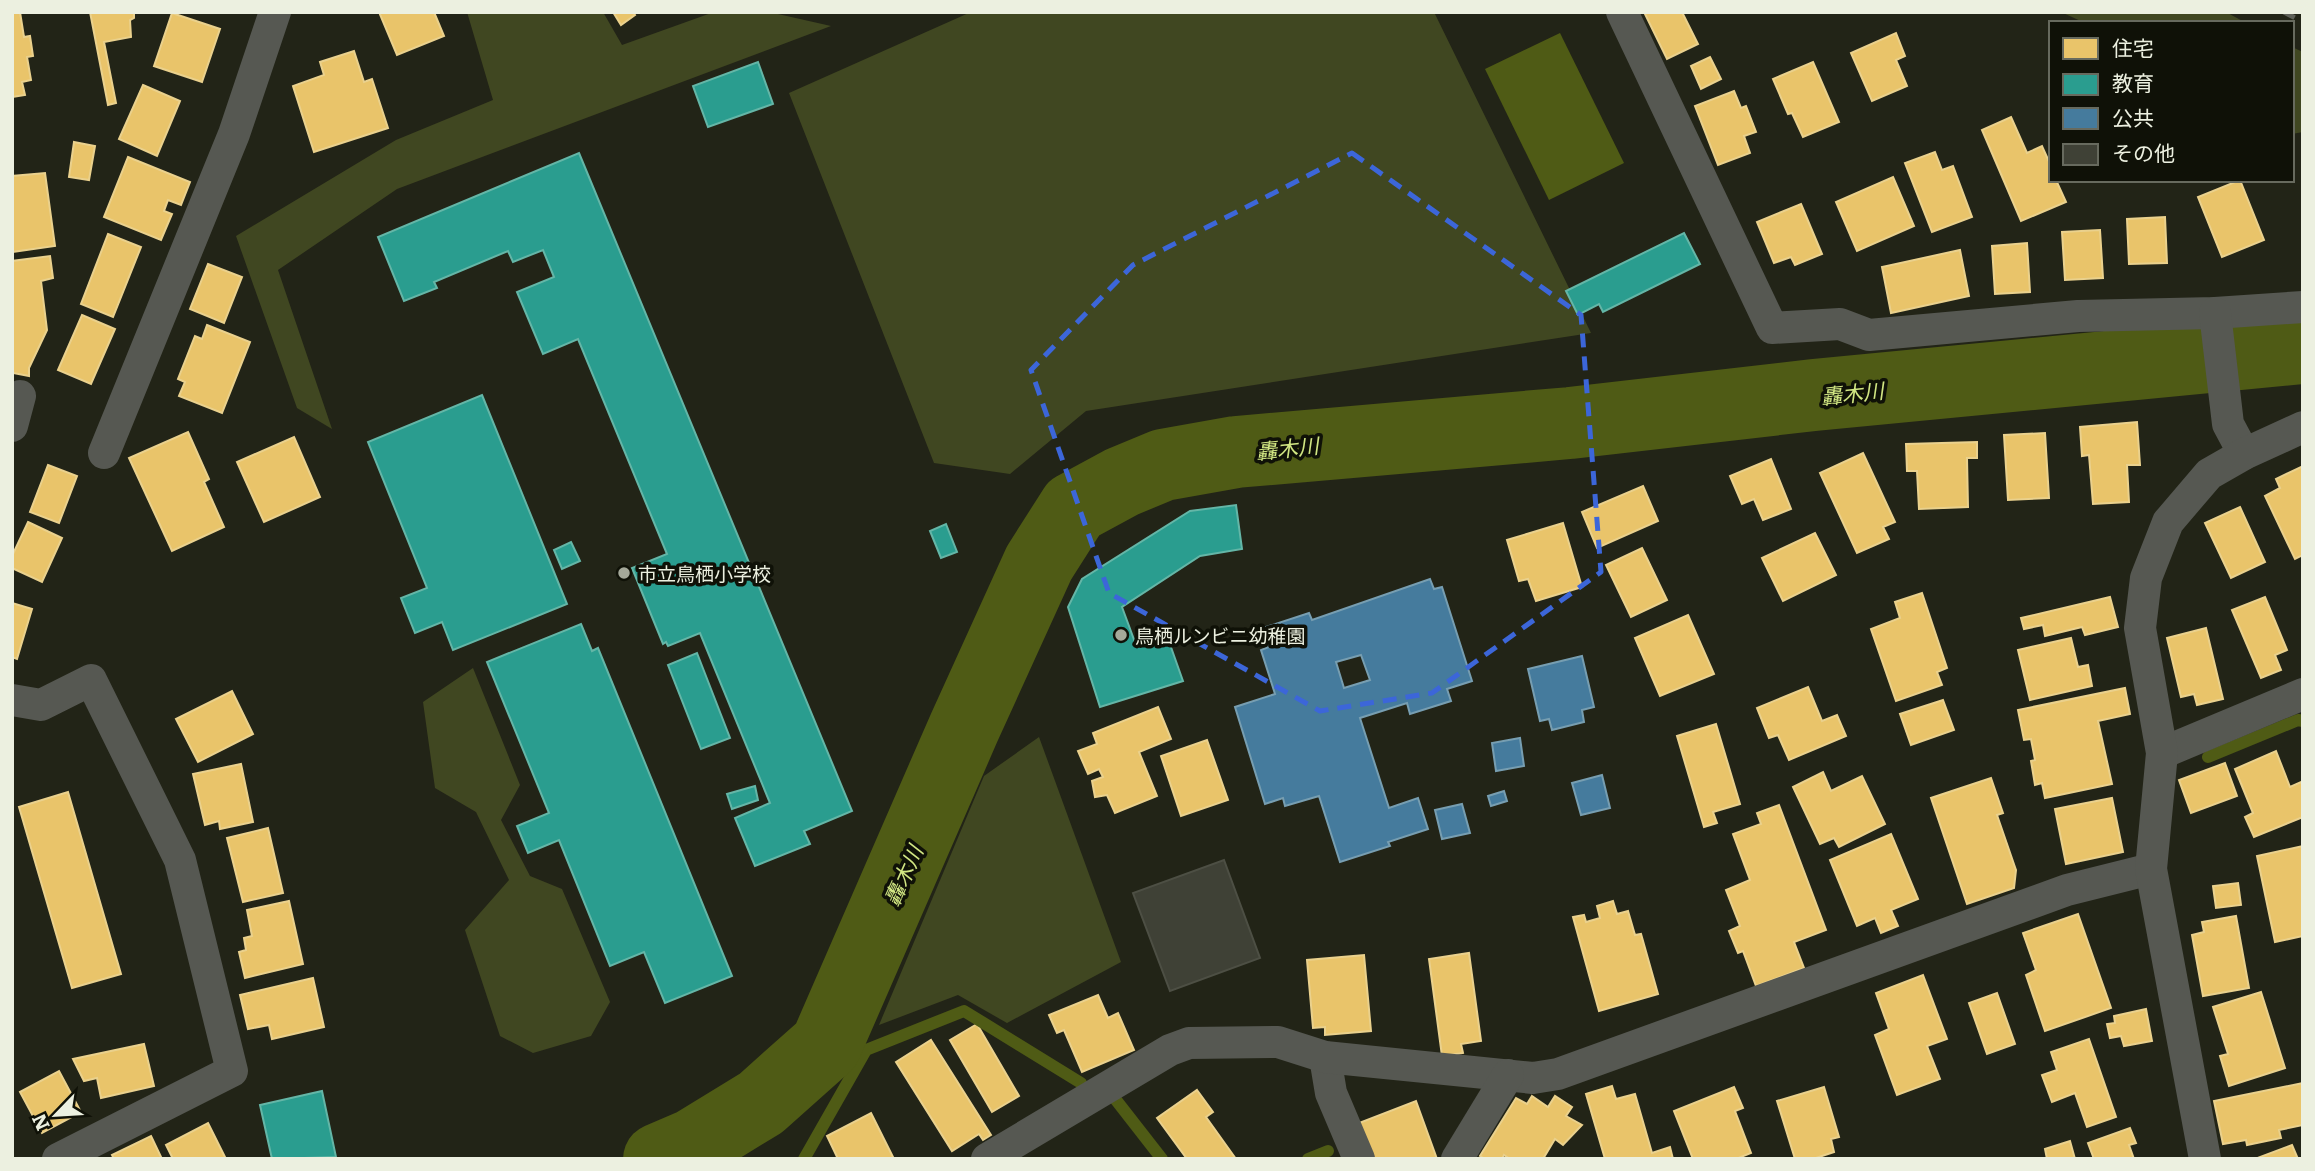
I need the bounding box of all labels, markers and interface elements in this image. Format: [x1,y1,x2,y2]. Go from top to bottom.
legend [2049,21,2294,182]
text: 住宅 [2112,31,2154,62]
text: 教育 [2112,66,2154,97]
text: 公共 [2112,101,2154,132]
text: その他 [2112,136,2175,167]
water label: 轟木川 [1819,373,1887,411]
water label: 轟木川 [1254,428,1322,466]
place label: 市立鳥栖小学校 [638,559,771,587]
marker: 市立鳥栖小学校 [616,565,632,581]
place label: 鳥栖ルンビニ幼稚園 [1135,621,1306,649]
marker: 鳥栖ルンビニ幼稚園 [1113,627,1129,643]
water label: 轟木川 [875,838,930,910]
north arrow [21,1080,91,1150]
text: N [24,1109,56,1136]

